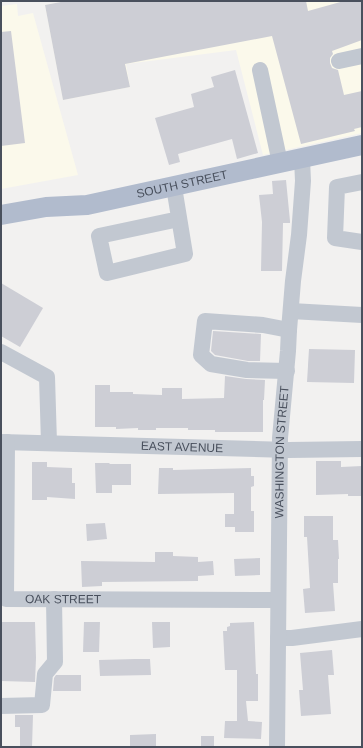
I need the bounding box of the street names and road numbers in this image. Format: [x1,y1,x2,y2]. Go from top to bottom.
street label: SOUTH STREET [135,167,229,201]
street label: WASHINGTON STREET [272,385,292,519]
street label: EAST AVENUE [141,439,223,455]
street label: OAK STREET [25,592,102,606]

